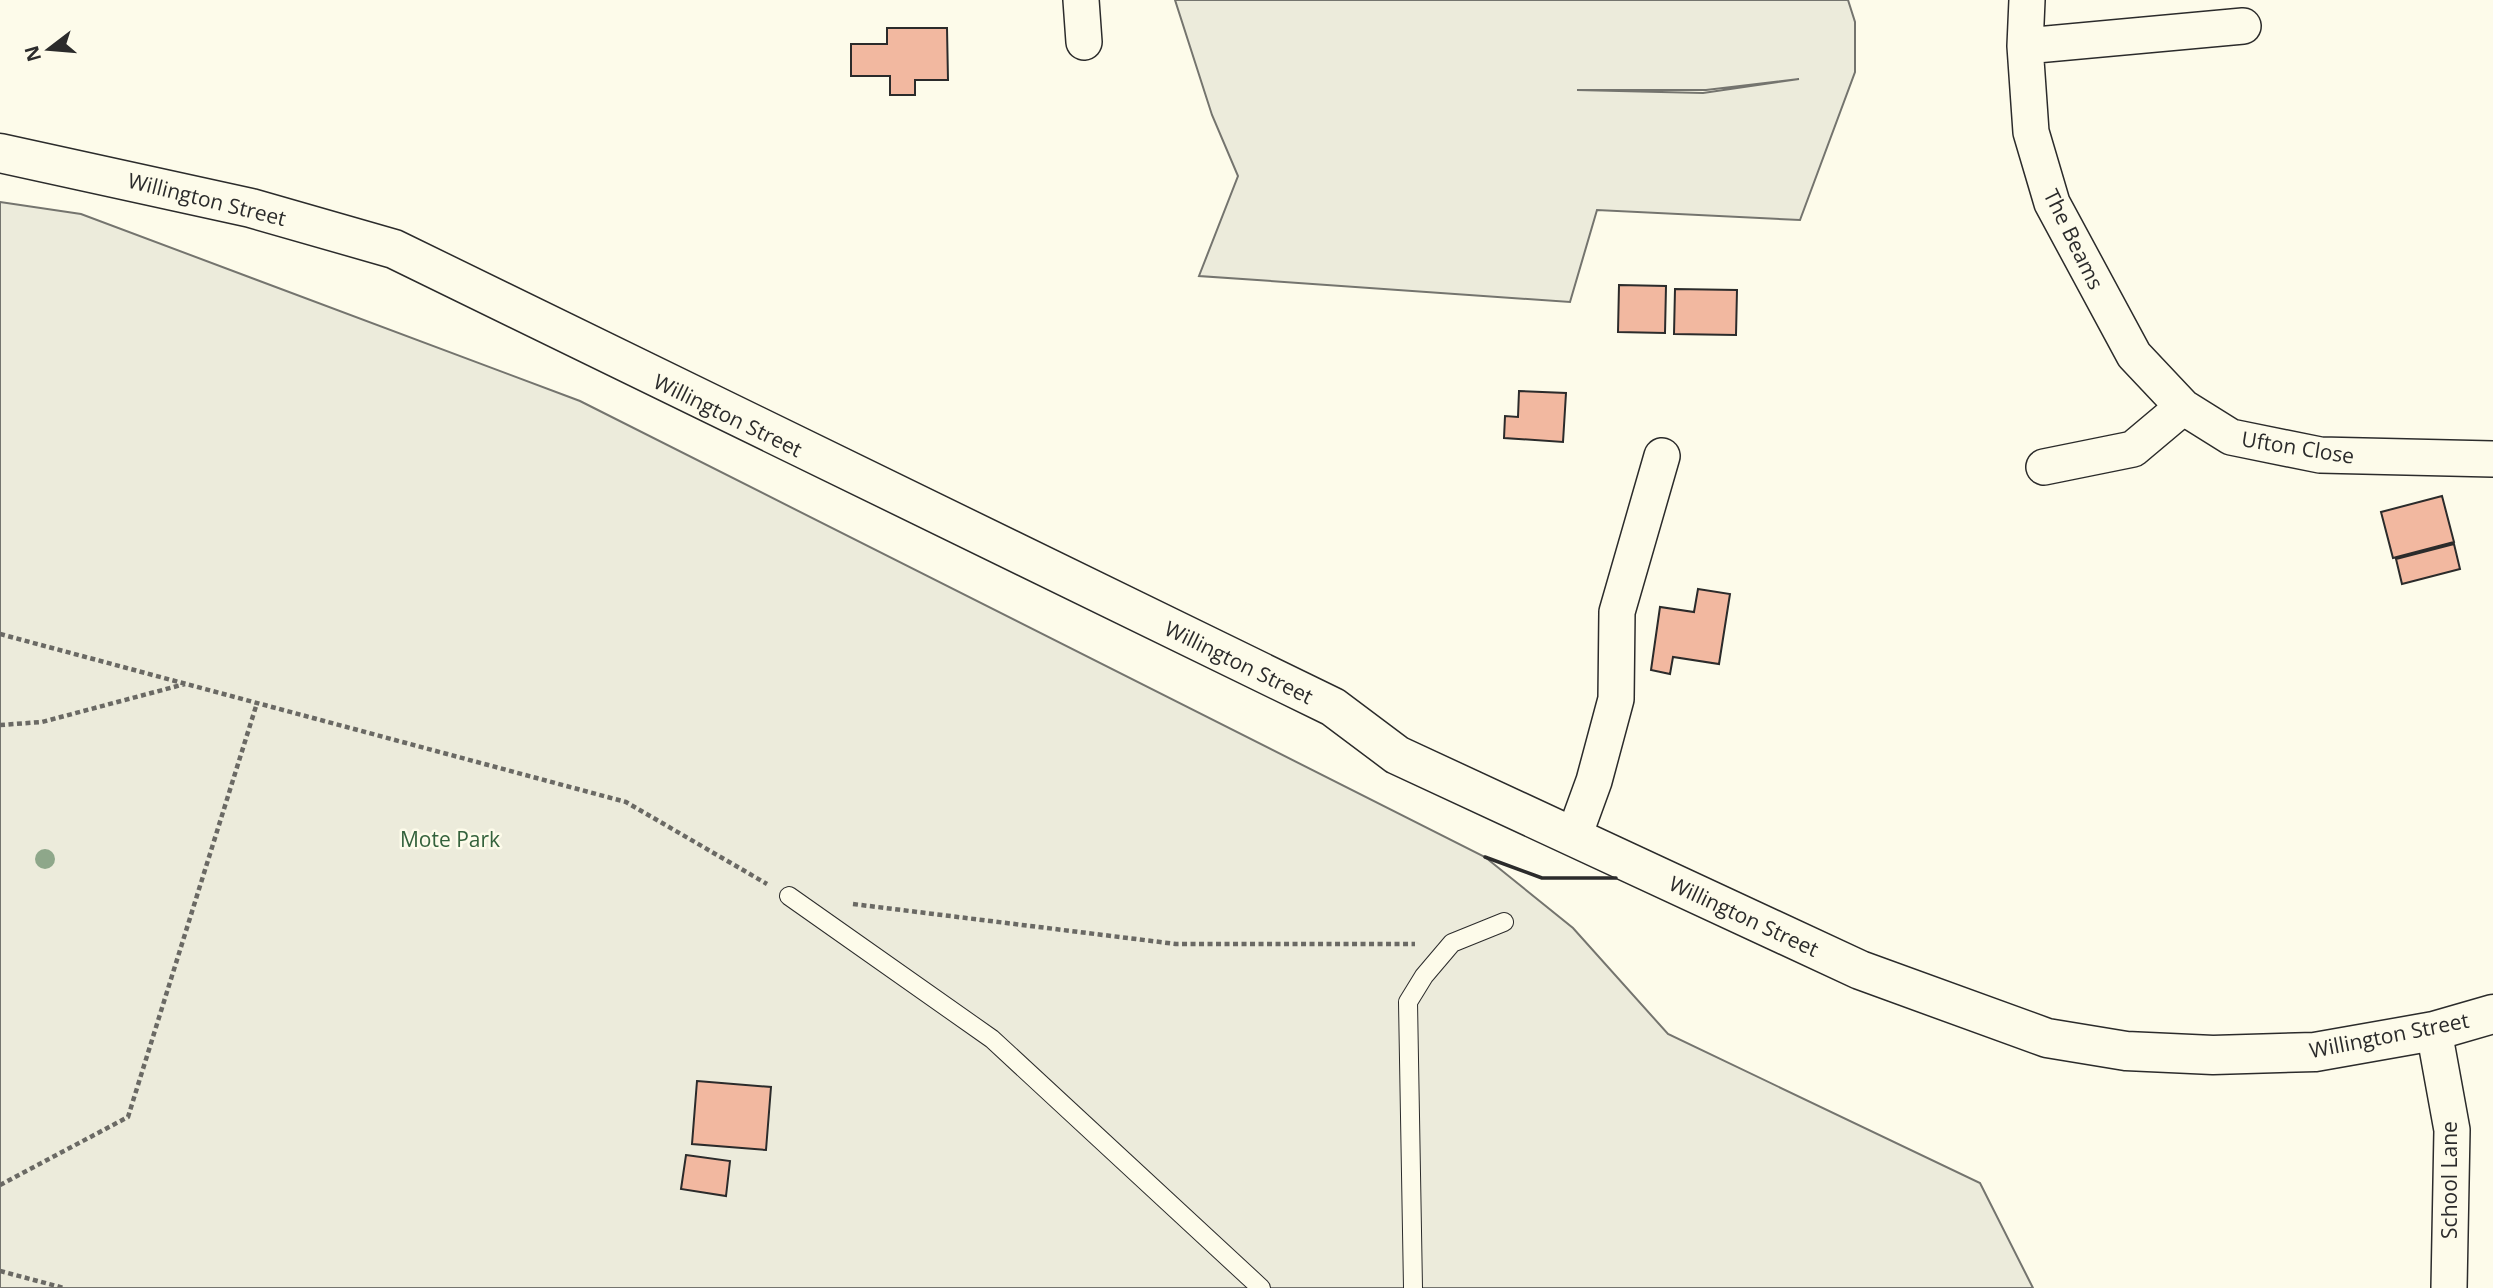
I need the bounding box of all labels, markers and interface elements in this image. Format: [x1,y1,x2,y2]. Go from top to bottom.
north arrow [14,14,84,84]
text: N [18,43,47,65]
street label: Willington Street [125,166,289,232]
street label: The Beams [2038,184,2110,294]
street label: Willington Street [649,367,807,463]
street label: Ufton Close [2240,424,2356,470]
street label: Willington Street [1160,614,1318,710]
park label: Mote Park [400,825,500,853]
street label: Willington Street [1665,869,1823,963]
street label: Willington Street [2307,1006,2471,1064]
street label: School Lane [2435,1121,2463,1239]

